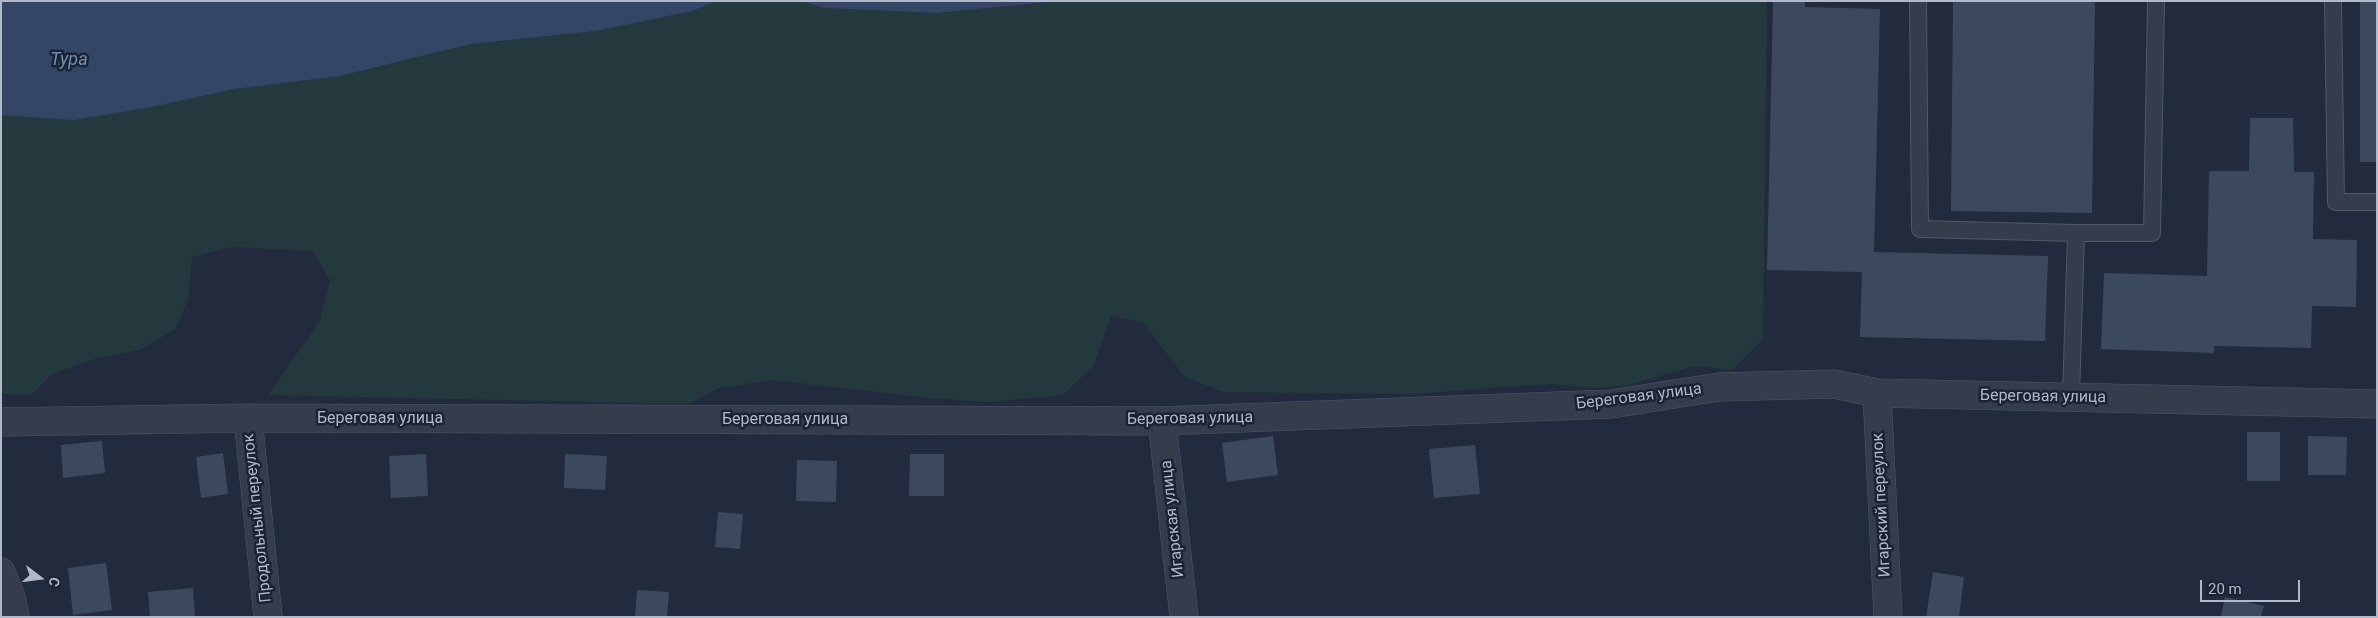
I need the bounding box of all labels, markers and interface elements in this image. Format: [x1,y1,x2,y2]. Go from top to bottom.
water label: Тура [50,49,88,71]
street label: Береговая улица [1575,380,1703,414]
street label: Береговая улица [1980,386,2106,408]
street label: Береговая улица [1127,408,1253,430]
street label: Береговая улица [317,409,443,429]
street label: Береговая улица [722,410,848,430]
street label: Игарский переулок [1869,432,1895,578]
street label: Продольный переулок [240,433,276,603]
street label: Игарская улица [1157,459,1189,579]
north arrow [15,553,65,603]
scale bar [2203,570,2303,602]
text: С [46,575,63,588]
text: 20 m [2208,580,2242,598]

